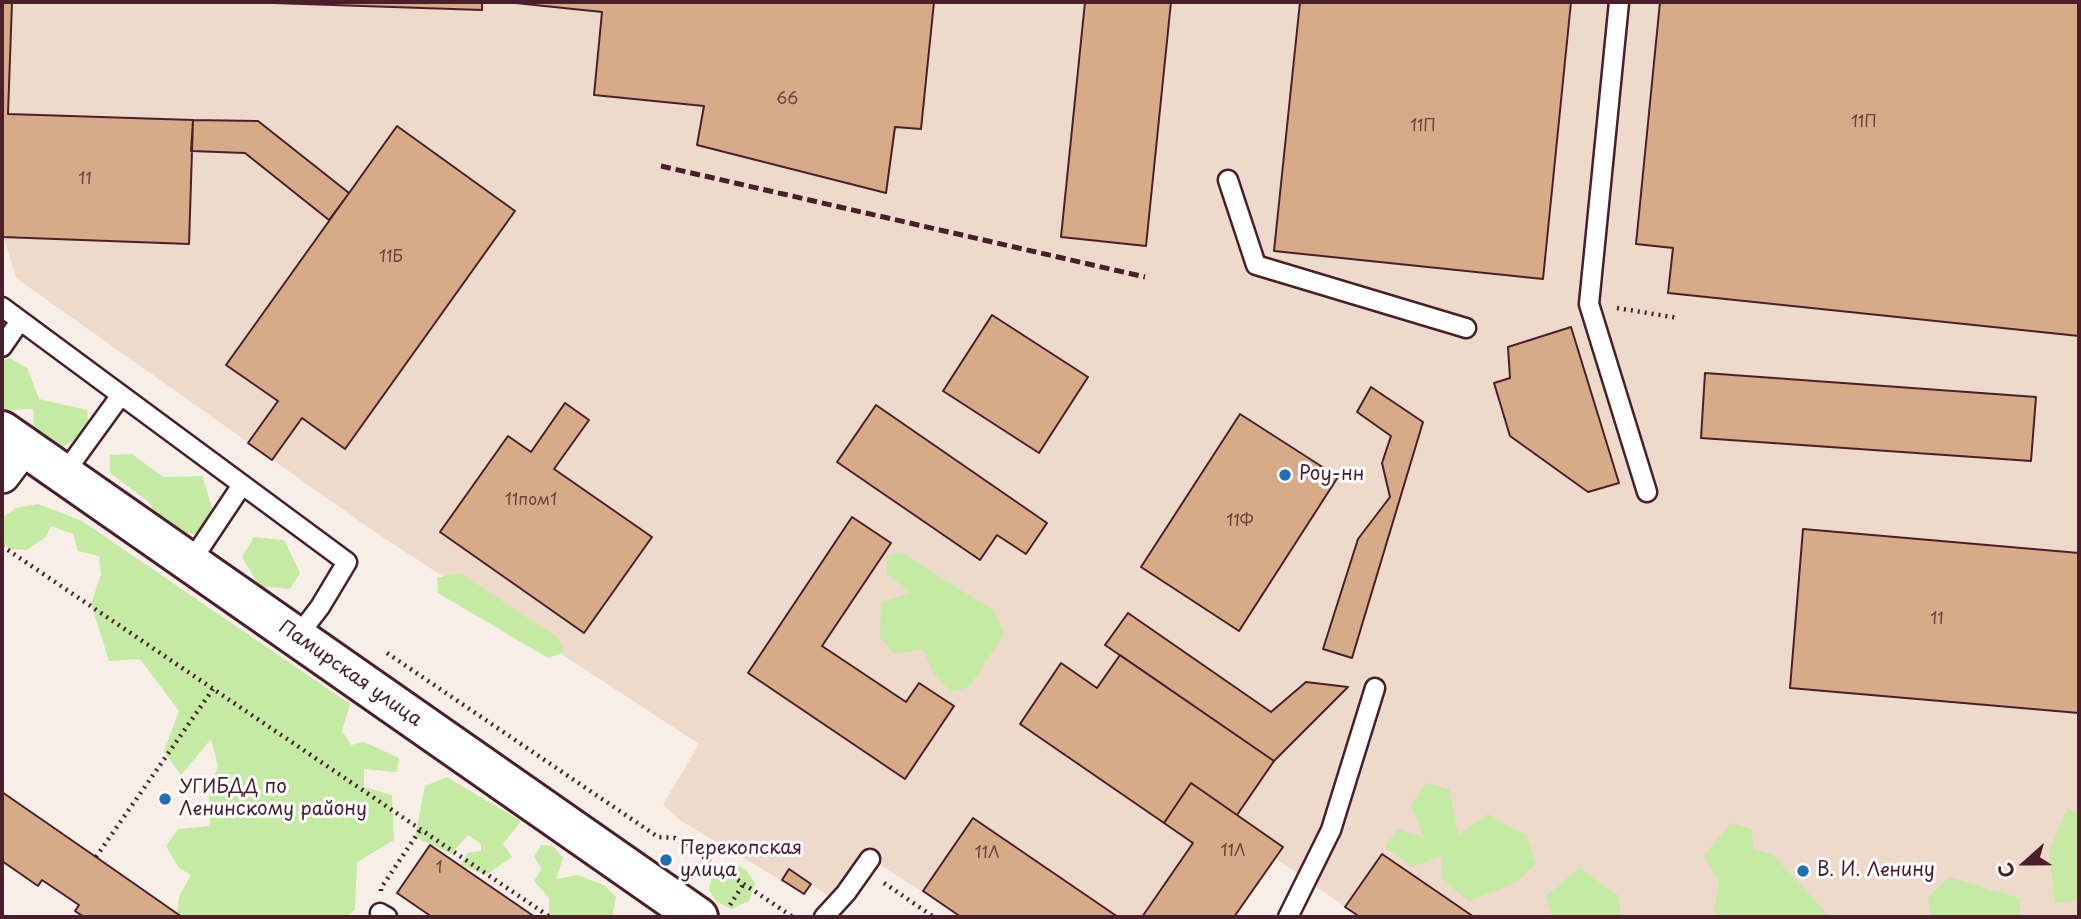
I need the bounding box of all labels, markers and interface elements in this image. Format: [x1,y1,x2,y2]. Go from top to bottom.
house number: 66 [776,90,798,110]
house number: 11П [1851,113,1877,133]
house number: 11П [1410,117,1436,137]
house number: 11 [78,170,92,190]
house number: 11Б [379,248,403,268]
place label: Роу-нн [1299,464,1364,486]
marker: Роу-нн [1277,467,1293,483]
house number: 11пом1 [505,491,557,511]
house number: 11Ф [1226,512,1254,532]
house number: 11 [1930,610,1944,630]
street label: Памирская улица [274,616,426,732]
place label: УГИБДД по Ленинскому району [179,777,367,821]
marker: УГИБДД по Ленинскому району [157,791,173,807]
north arrow [1990,828,2060,898]
place label: Перекопская улица [680,838,802,882]
house number: 11Л [1220,842,1246,862]
house number: 11Л [974,844,1000,864]
marker: Перекопская улица [658,852,674,868]
house number: 1 [435,859,443,879]
text: С [1990,859,2021,882]
place label: В. И. Ленину [1817,860,1935,882]
marker: В. И. Ленину [1795,863,1811,879]

